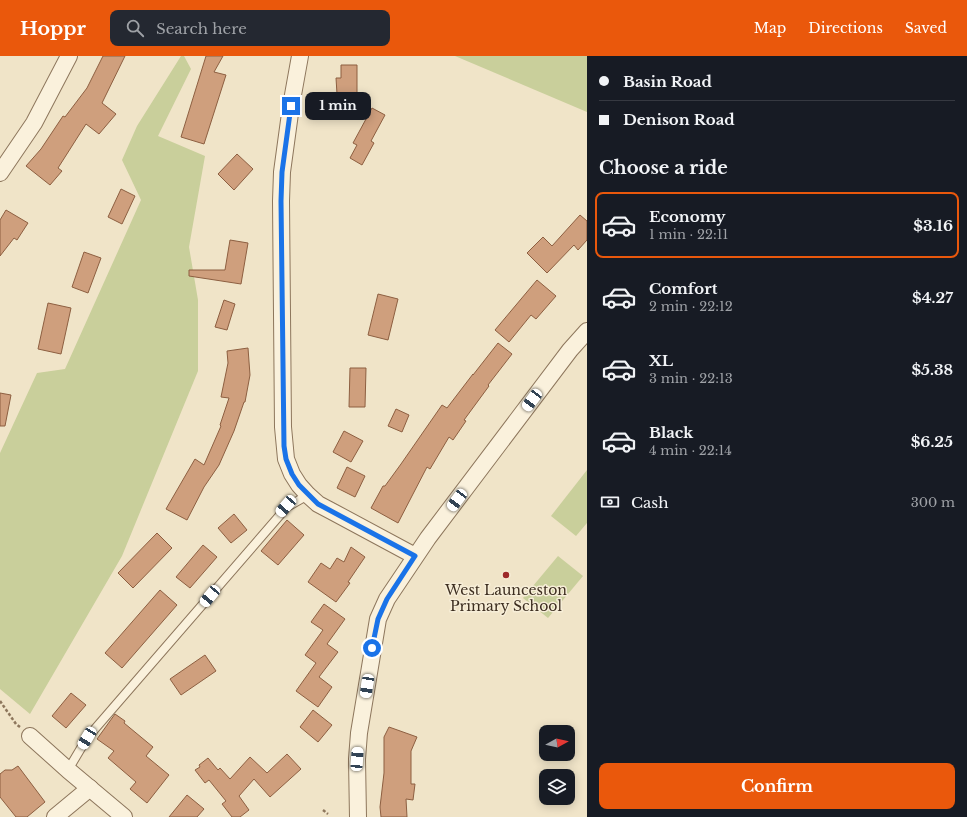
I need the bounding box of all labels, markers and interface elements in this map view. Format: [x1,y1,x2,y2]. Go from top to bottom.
search box [110,10,390,46]
text: Hoppr [20,17,86,40]
icon: search [124,17,146,39]
text: Search here [156,19,247,38]
text: Map [754,19,786,37]
text: Directions [808,19,883,37]
text: Saved [905,19,947,37]
text: Basin Road [623,72,712,91]
callout: 1 min [305,92,371,120]
route end [282,97,300,115]
text: 1 min [319,97,357,114]
text: Denison Road [623,110,735,129]
text: Choose a ride [599,157,728,179]
icon: car [601,207,637,243]
text: Economy [649,207,726,226]
text: $3.16 [913,216,953,235]
text: 1 min · 22:11 [649,226,728,243]
icon: car [601,279,637,315]
text: Comfort [649,279,717,298]
text: $4.27 [912,288,953,307]
text: 2 min · 22:12 [649,298,733,315]
icon: car [601,351,637,387]
text: XL [649,351,673,370]
text: $5.38 [911,360,953,379]
text: 3 min · 22:13 [649,370,733,387]
car [520,387,544,413]
icon: car [601,423,637,459]
text: Black [649,423,693,442]
text: $6.25 [911,432,953,451]
text: 4 min · 22:14 [649,442,732,459]
car [445,487,469,513]
icon: cash [599,491,621,513]
car [274,493,298,519]
text: Cash [631,493,668,512]
text: 300 m [911,494,955,511]
marker: West Launceston Primary School [501,570,511,580]
place label: West Launceston Primary School [444,581,567,615]
car [198,583,222,609]
route start [363,639,381,657]
car [359,673,375,699]
car [76,725,98,751]
north arrow [539,725,575,761]
map controls [539,725,575,805]
car [350,747,364,771]
button: Confirm [599,763,955,809]
button: layers [539,769,575,805]

